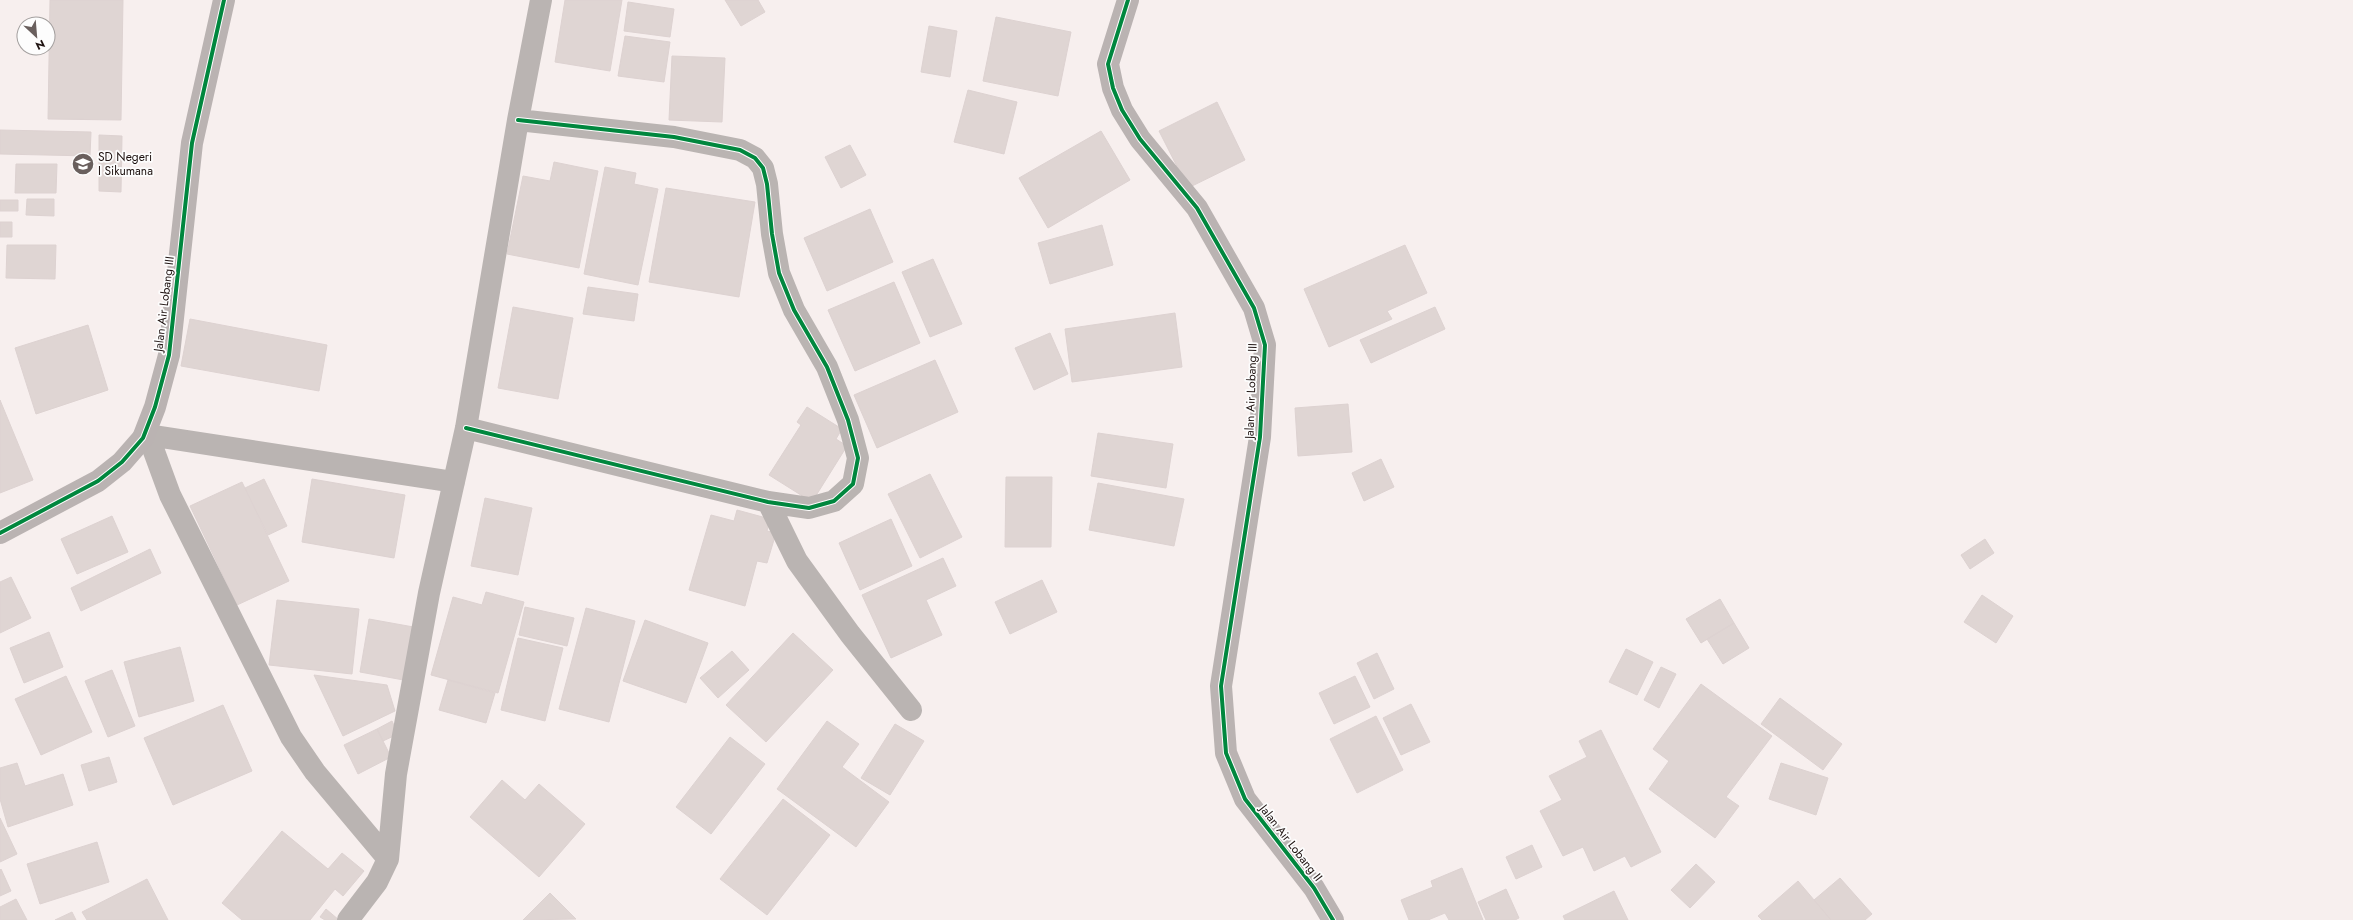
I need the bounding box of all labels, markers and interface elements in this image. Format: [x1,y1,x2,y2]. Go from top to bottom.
north arrow [16,16,56,56]
text: N [33,36,48,54]
place label: SD Negeri I Sikumana [98,148,153,180]
school or university icon: SD Negeri I Sikumana [70,151,96,177]
street label: Jalan Air Lobang III [149,255,179,355]
street label: Jalan Air Lobang III [1240,343,1262,441]
street label: Jalan Air Lobang II [1254,799,1327,885]

